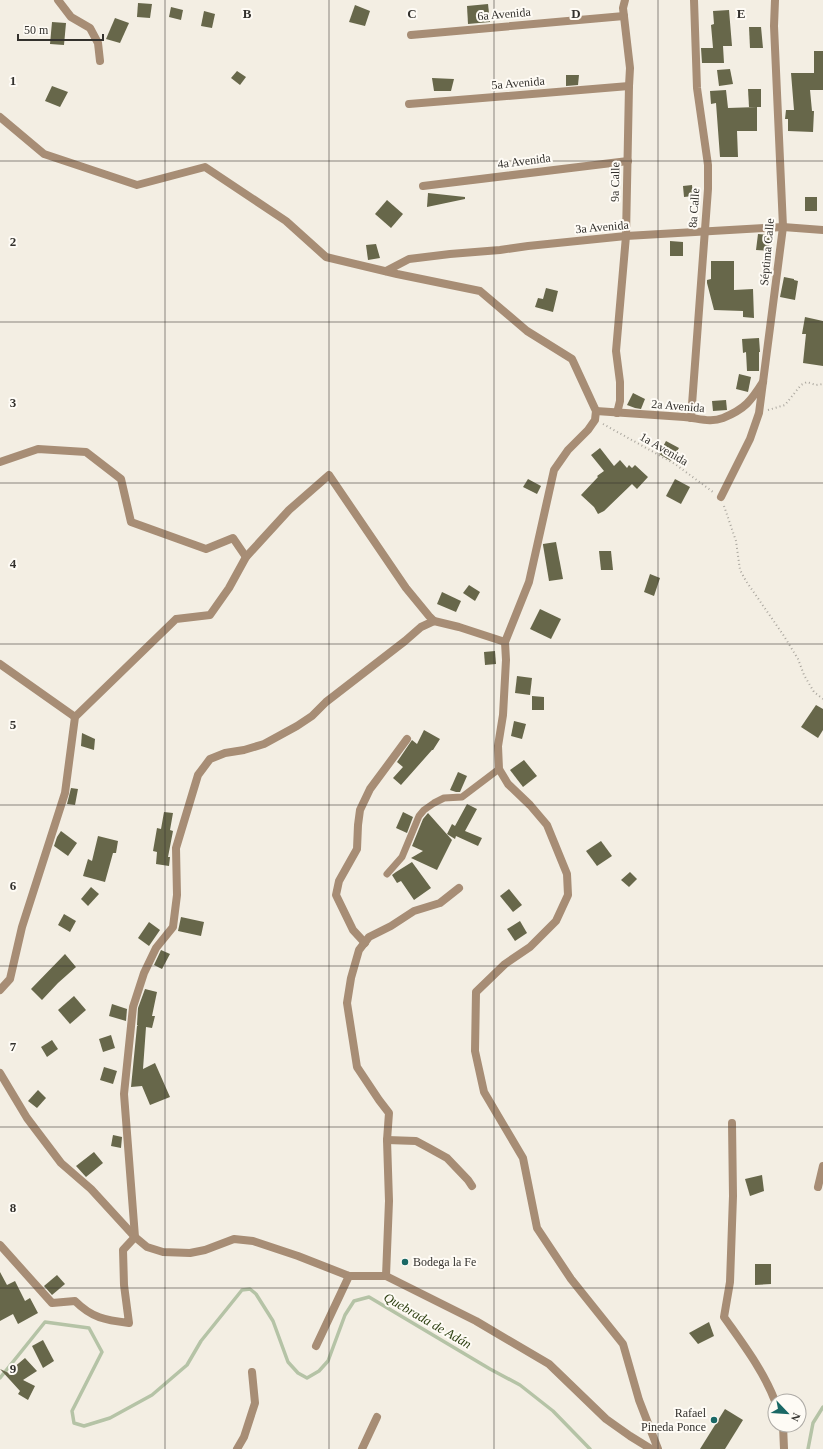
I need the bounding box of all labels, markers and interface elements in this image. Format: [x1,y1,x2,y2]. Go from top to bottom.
street label: 6a Avenida [477,5,532,23]
text: B [243,6,252,21]
text: C [407,6,417,21]
text: D [571,6,581,21]
text: E [737,6,745,21]
scale bar [18,16,103,42]
text: 50 m [24,23,49,37]
text: 1 [10,73,16,88]
street label: 5a Avenida [491,74,546,92]
street label: 4a Avenida [497,151,552,171]
street label: 9a Calle [608,162,622,202]
street label: 8a Calle [686,188,702,228]
street label: 3a Avenida [575,218,630,236]
street label: Séptima Calle [757,218,777,286]
text: 2 [10,234,16,249]
text: 3 [10,395,17,410]
street label: 2a Avenida [651,397,706,415]
street label: 1a Avenida [637,430,691,469]
text: 4 [10,556,17,571]
text: 5 [10,717,17,732]
text: 6 [10,878,17,893]
text: 7 [10,1039,17,1054]
text: 8 [10,1200,17,1215]
place label: Bodega la Fe [413,1255,476,1269]
marker: Bodega la Fe [400,1257,410,1267]
water label: Quebrada de Adán [381,1289,474,1352]
text: 9 [10,1361,17,1376]
north arrow [767,1393,807,1433]
place label: Rafael Pineda Ponce [641,1406,707,1434]
text: N [789,1411,803,1423]
marker: Rafael Pineda Ponce [709,1415,719,1425]

